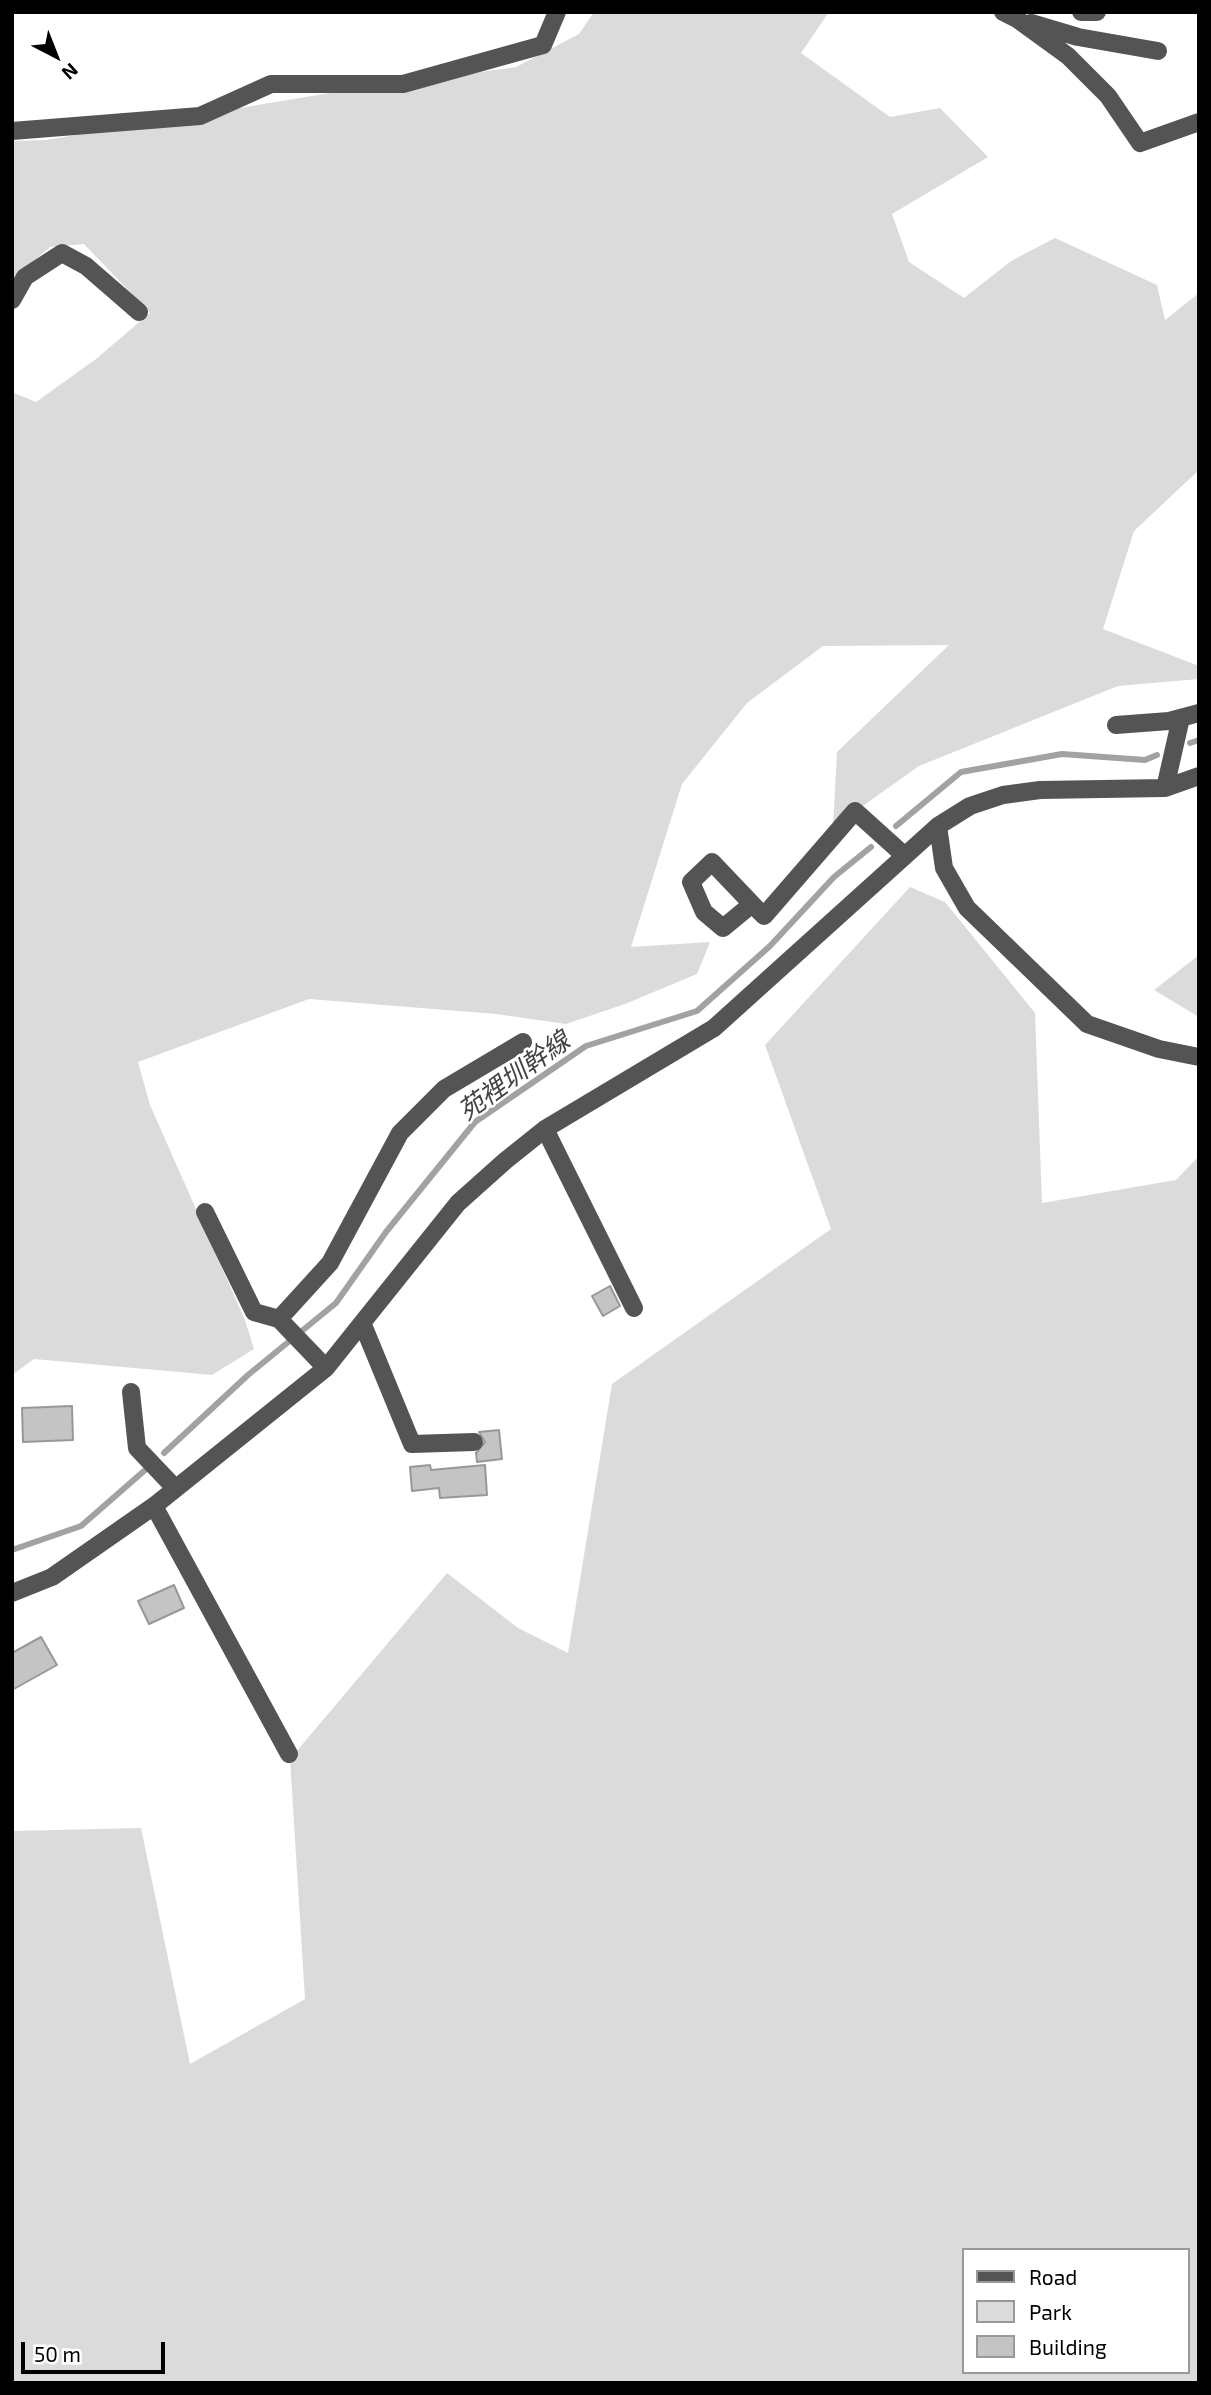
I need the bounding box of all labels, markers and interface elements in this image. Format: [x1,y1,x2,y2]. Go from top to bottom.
north arrow [21,21,91,91]
text: N [58,59,83,85]
water label: 苑裡圳幹線 [452,1025,576,1127]
legend [962,2248,1190,2374]
text: Road [1029,2264,1077,2289]
text: Park [1029,2299,1072,2324]
scale bar [24,2328,168,2372]
text: Building [1029,2334,1107,2359]
text: 50 m [34,2341,81,2366]

